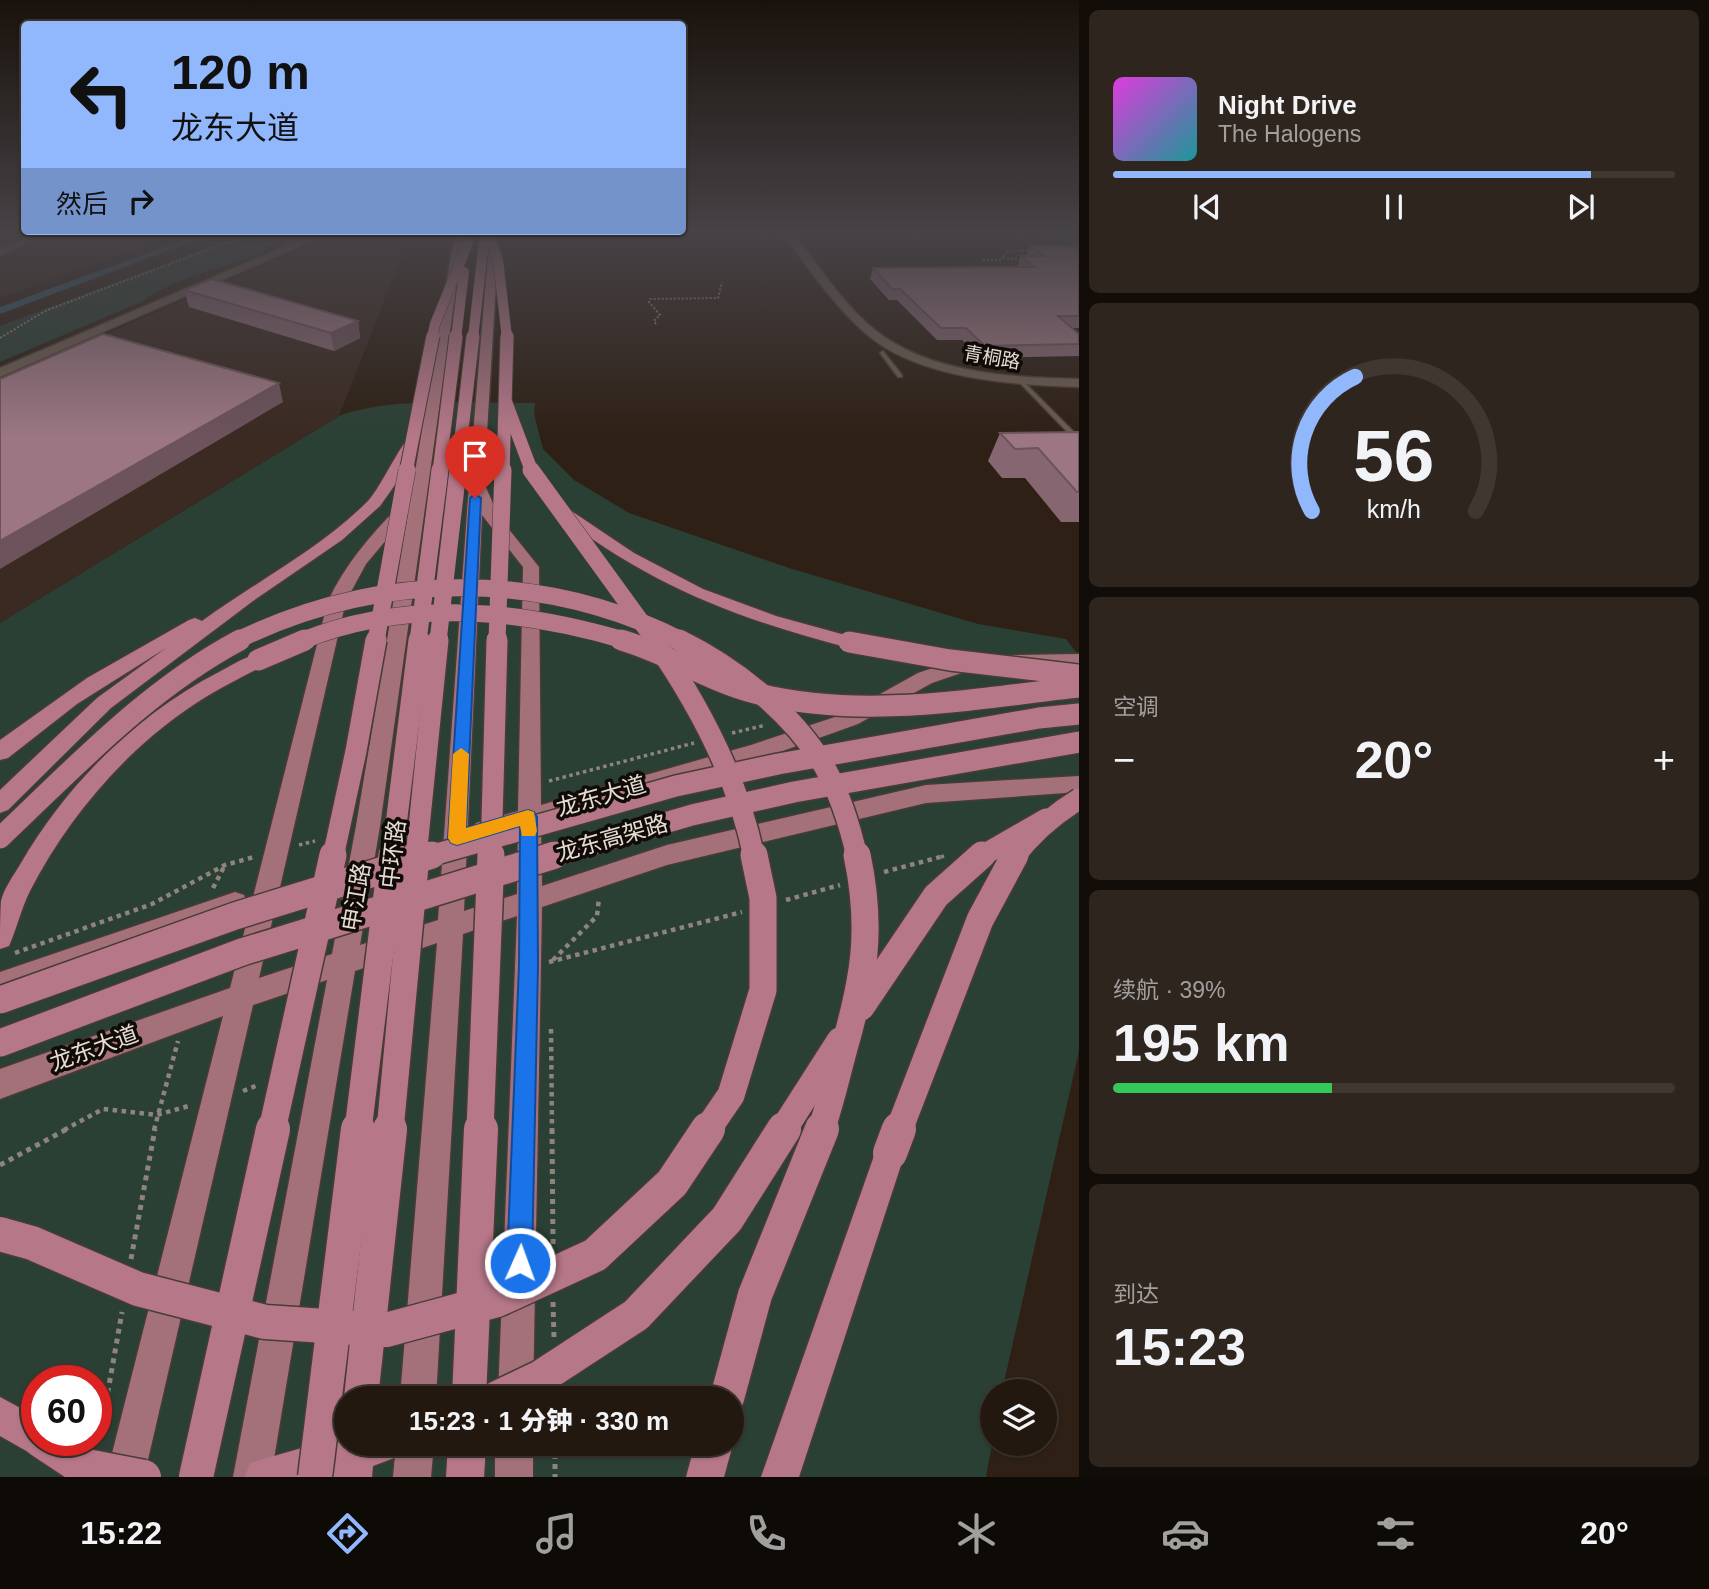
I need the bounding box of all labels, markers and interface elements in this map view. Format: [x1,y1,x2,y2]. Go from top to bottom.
text: 120 m [171,45,310,99]
icon: left [56,49,147,140]
text: Night Drive [1218,90,1357,120]
text: 龙东大道 [171,110,299,146]
text: The Halogens [1218,121,1361,147]
icon: right [122,182,160,220]
icon: previous [1188,188,1226,226]
icon: pause [1375,188,1413,226]
icon: next [1562,188,1600,226]
text: 然后 [56,189,108,219]
street label: 青桐路 [962,342,1022,373]
text: 56 [1354,416,1434,497]
pin [445,426,505,498]
icon: arrive [456,437,494,475]
text: km/h [1367,495,1421,523]
text: 空调 [1113,694,1159,720]
text: 20° [1355,731,1433,789]
text: − [1113,739,1135,781]
text: + [1653,739,1675,781]
street label: 龙东大道 [553,771,649,821]
street label: 龙东高架路 [553,810,671,866]
street label: 中环路 [376,818,410,890]
street label: 申江路 [337,861,375,933]
text: 续航 · 39% [1113,977,1225,1003]
text: 195 km [1113,1014,1289,1072]
street label: 龙东大道 [46,1020,142,1076]
position arrow [483,1226,557,1300]
text: 到达 [1113,1281,1159,1307]
text: 15:23 [1113,1318,1246,1376]
speed limit sign: 60 [21,1365,112,1456]
map controls [980,1379,1057,1456]
button: layers [980,1379,1057,1456]
text: 15:23 · 1 分钟 · 330 m [409,1406,669,1436]
icon: directions [323,1509,372,1558]
icon: music [532,1509,581,1558]
icon: phone [742,1509,791,1558]
icon: climate [952,1509,1001,1558]
icon: car [1161,1509,1210,1558]
icon: filters [1371,1509,1420,1558]
text: 15:22 [80,1515,162,1551]
text: 20° [1580,1515,1629,1551]

